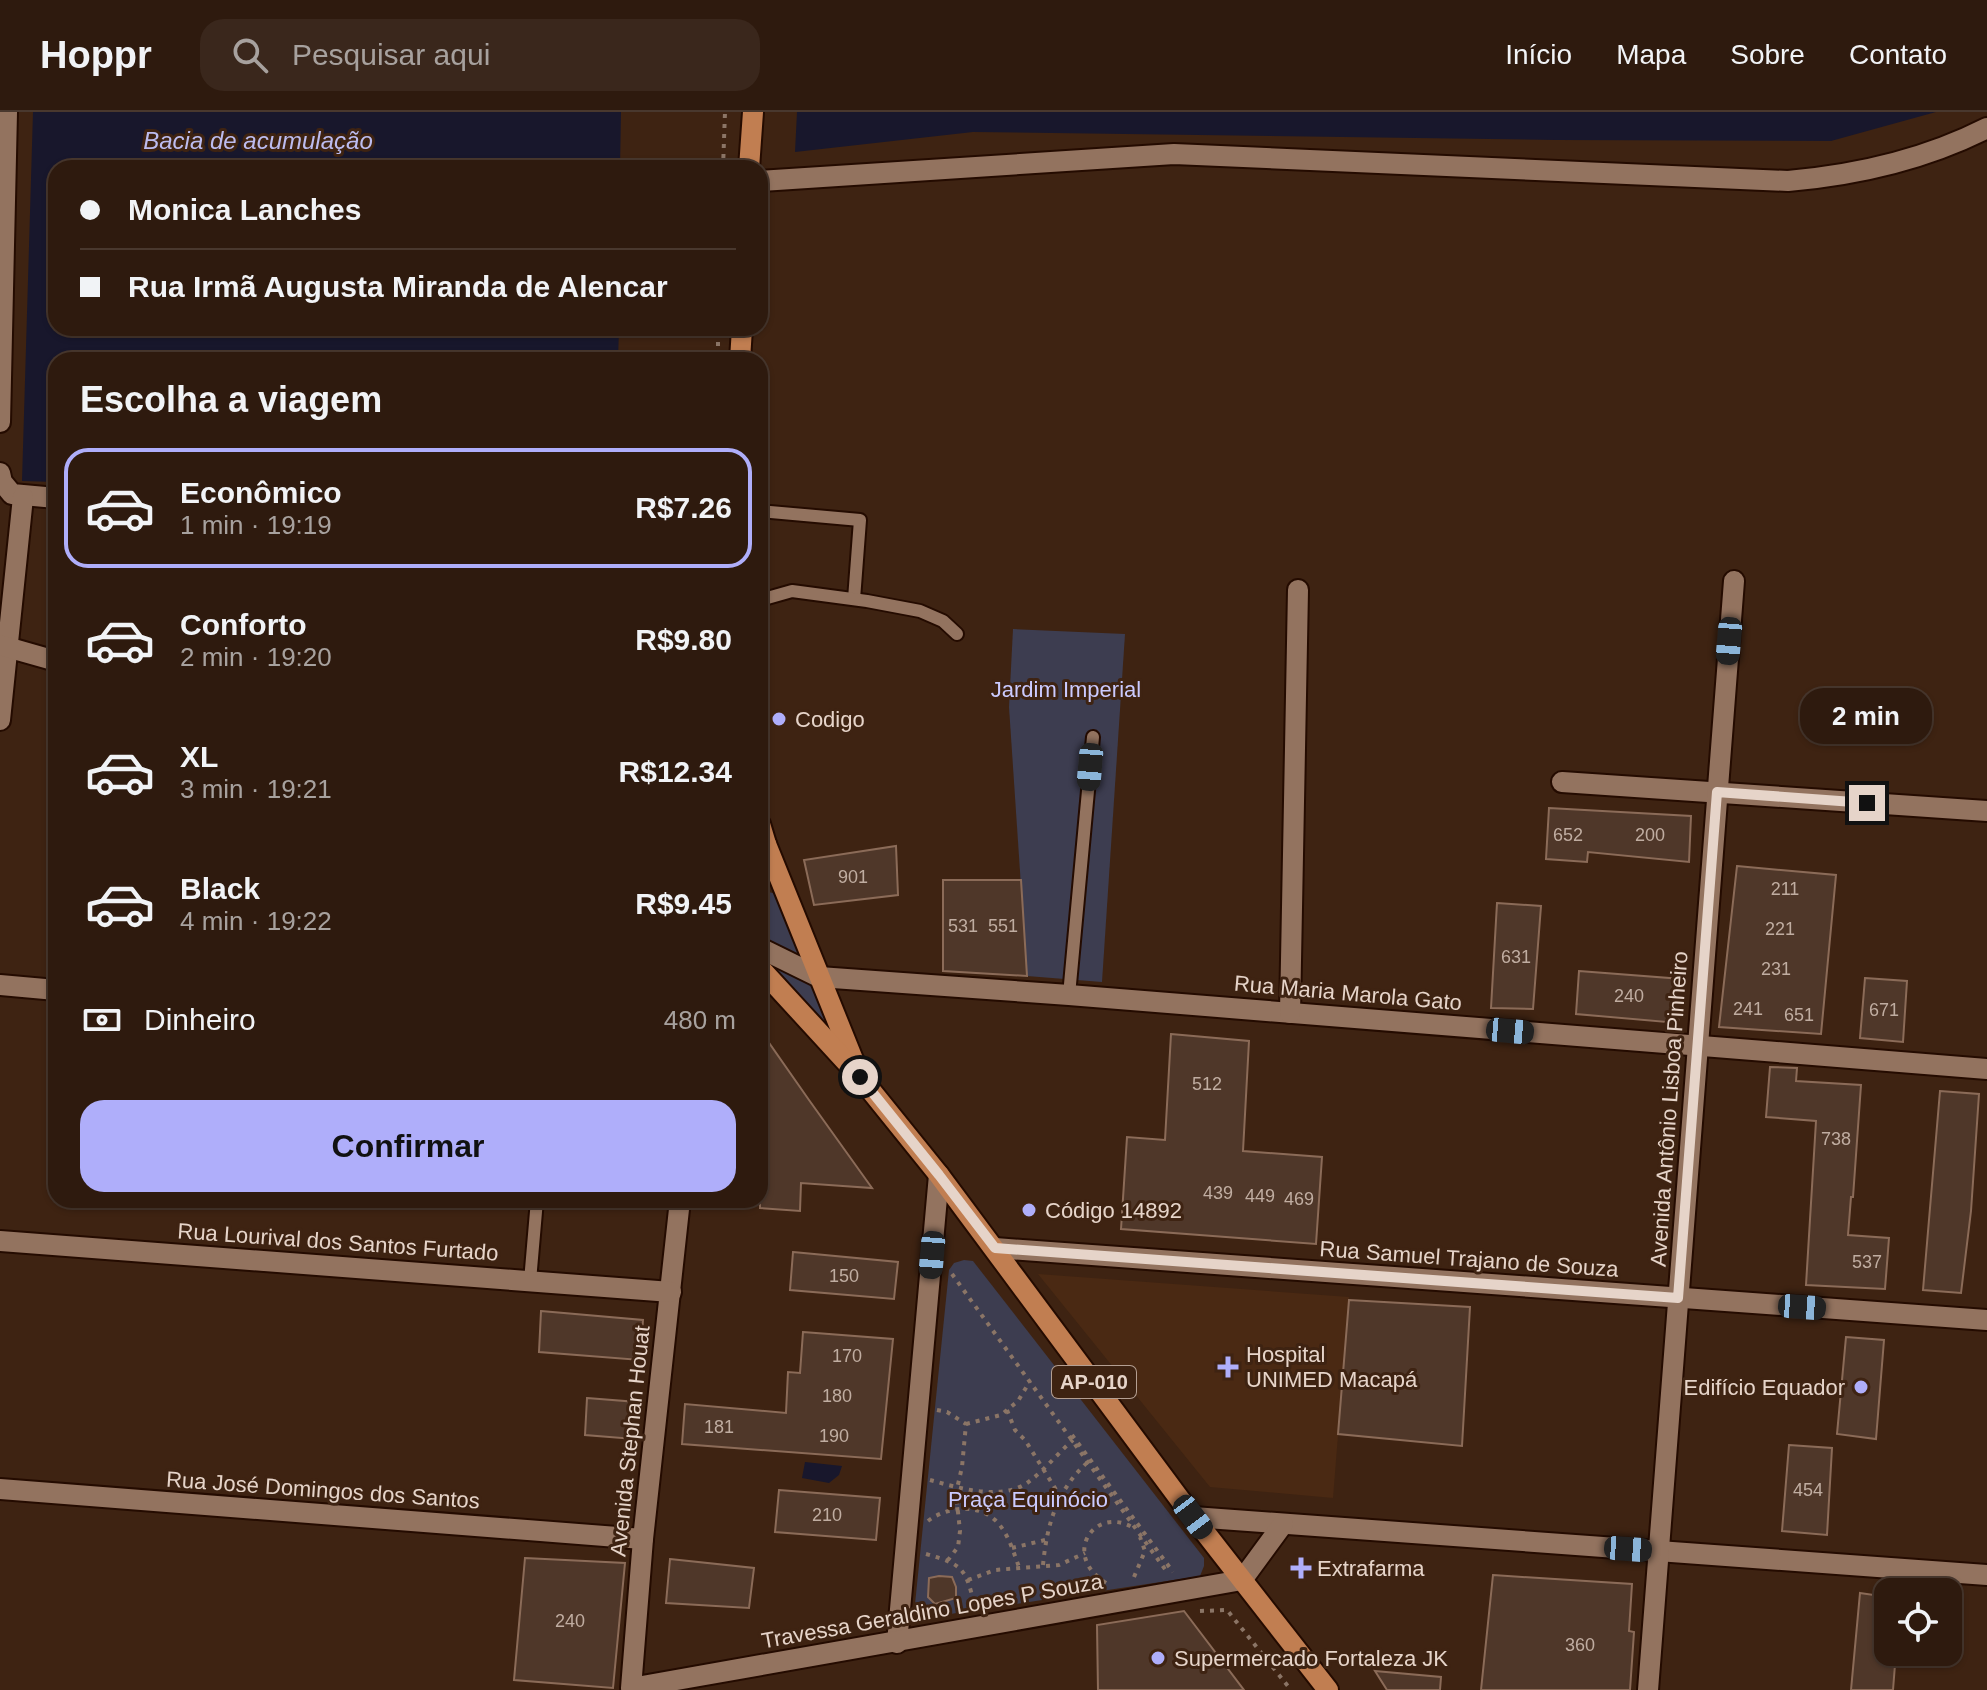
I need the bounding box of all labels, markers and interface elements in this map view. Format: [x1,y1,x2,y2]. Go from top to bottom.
search box [200,19,760,91]
icon: search [228,33,272,77]
text: Hoppr [40,34,152,76]
text: Pesquisar aqui [292,38,490,71]
text: Início [1505,39,1572,70]
text: Mapa [1616,39,1686,70]
text: Sobre [1730,39,1805,70]
text: Contato [1849,39,1947,70]
water label: Bacia de acumulação [143,127,373,154]
text: Monica Lanches [128,193,361,226]
text: Rua Irmã Augusta Miranda de Alencar [128,270,668,303]
text: Escolha a viagem [80,379,382,420]
icon: car [84,472,156,544]
text: Econômico [180,476,342,509]
text: R$7.26 [635,491,732,524]
text: 1 min · 19:19 [180,510,332,540]
icon: car [84,604,156,676]
text: Conforto [180,608,307,641]
car [1715,616,1743,666]
text: R$9.80 [635,623,732,656]
text: 2 min · 19:20 [180,642,332,672]
park label: Jardim Imperial [991,677,1141,702]
callout: 2 min [1801,687,1933,743]
text: 2 min [1832,701,1900,731]
place label: Codigo [795,707,865,732]
marker: Codigo [770,710,788,728]
icon: car [84,736,156,808]
text: XL [180,740,218,773]
car [1076,742,1104,792]
text: R$12.34 [619,755,732,788]
text: 3 min · 19:21 [180,774,332,804]
route end [1849,785,1885,821]
house number: 652 [1553,825,1583,845]
house number: 200 [1635,825,1665,845]
house number: 901 [838,867,868,887]
icon: car [84,868,156,940]
text: Black [180,872,260,905]
house number: 211 [1771,879,1799,899]
text: R$9.45 [635,887,732,920]
text: 4 min · 19:22 [180,906,332,936]
house number: 531 [948,916,978,936]
house number: 551 [988,916,1018,936]
house number: 221 [1765,919,1795,939]
house number: 631 [1501,947,1531,967]
street label: Avenida Antônio Lisboa Pinheiro [1645,950,1693,1268]
house number: 231 [1761,959,1791,979]
street label: Rua Maria Marola Gato [1233,971,1463,1015]
house number: 240 [1614,986,1644,1006]
icon: cash [80,998,124,1042]
house number: 241 [1733,999,1763,1019]
house number: 671 [1869,1000,1899,1020]
text: Dinheiro [144,1003,256,1036]
text: 480 m [664,1005,736,1035]
house number: 651 [1784,1005,1814,1025]
car [1485,1017,1535,1045]
route start [842,1059,878,1095]
house number: 512 [1192,1074,1222,1094]
button: Confirmar [80,1100,736,1192]
house number: 738 [1821,1129,1851,1149]
house number: 439 [1203,1183,1233,1203]
house number: 449 [1245,1186,1275,1206]
house number: 469 [1284,1189,1314,1209]
place label: Código 14892 [1045,1198,1182,1223]
marker: Código 14892 [1020,1201,1038,1219]
street label: Rua Lourival dos Santos Furtado [177,1218,499,1266]
car [918,1230,946,1280]
street label: Rua Samuel Trajano de Souza [1319,1236,1620,1282]
house number: 537 [1852,1252,1882,1272]
house number: 150 [829,1266,859,1286]
car [1777,1293,1827,1321]
street label: Avenida Stephan Houat [605,1324,655,1558]
place label: Hospital UNIMED Macapá [1246,1342,1418,1392]
house number: 170 [832,1346,862,1366]
marker: Hospital UNIMED Macapá [1217,1356,1239,1378]
road number: AP-010 [1052,1366,1136,1398]
place label: Edifício Equador [1684,1375,1845,1400]
marker: Edifício Equador [1852,1378,1870,1396]
house number: 180 [822,1386,852,1406]
house number: 181 [704,1417,734,1437]
house number: 190 [819,1426,849,1446]
street label: Rua José Domingos dos Santos [165,1467,481,1513]
house number: 454 [1793,1480,1823,1500]
park label: Praça Equinócio [948,1487,1108,1512]
car [1169,1491,1217,1543]
house number: 210 [812,1505,842,1525]
car [1603,1535,1653,1563]
place label: Extrafarma [1317,1556,1425,1581]
marker: Extrafarma [1292,1559,1310,1577]
street label: Travessa Geraldino Lopes P Souza [759,1569,1105,1653]
map controls [1874,1578,1962,1666]
button: locate [1874,1578,1962,1666]
house number: 240 [555,1611,585,1631]
house number: 360 [1565,1635,1595,1655]
place label: Supermercado Fortaleza JK [1174,1646,1448,1671]
marker: Supermercado Fortaleza JK [1149,1649,1167,1667]

